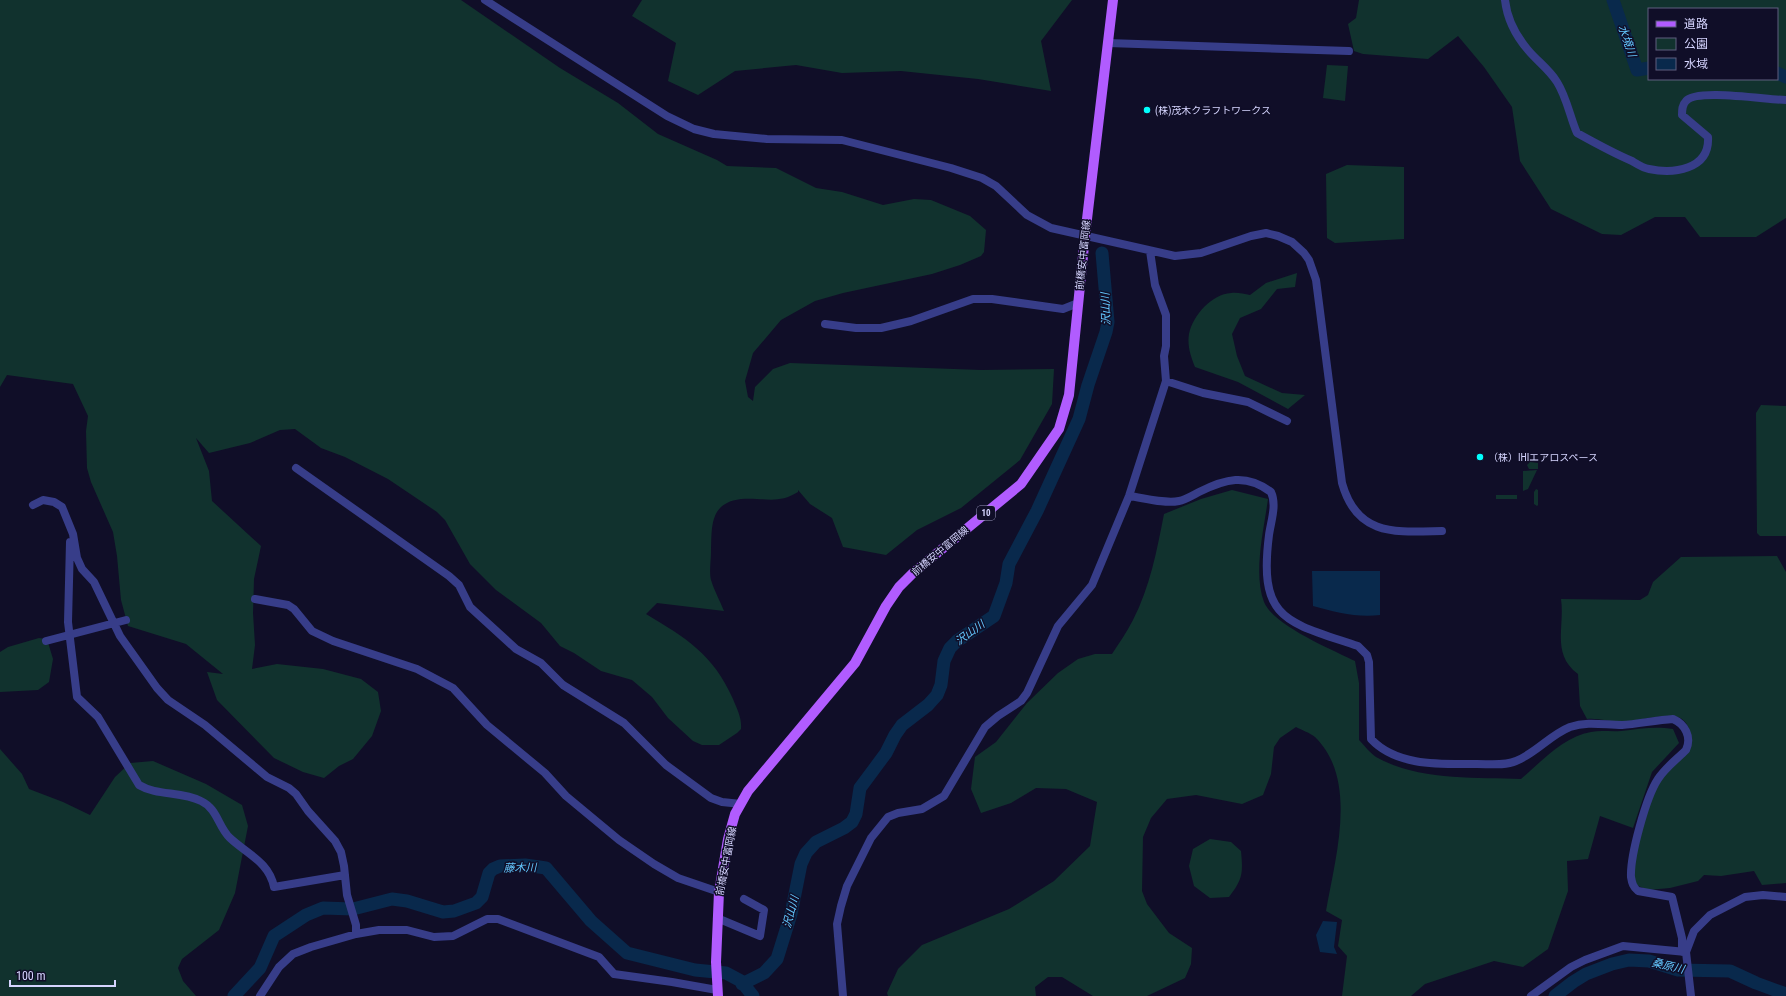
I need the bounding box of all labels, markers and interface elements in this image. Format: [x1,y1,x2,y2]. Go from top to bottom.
legend [1648,8,1778,80]
text: 道路 [1684,17,1708,31]
water label: 水境川 [1615,23,1639,60]
text: 公園 [1684,37,1708,51]
text: 水域 [1684,57,1708,71]
marker: (株)茂木クラフトワークス [1142,105,1152,115]
place label: (株)茂木クラフトワークス [1155,105,1271,117]
street label: 前橋安中富岡線 [1074,220,1092,290]
water label: 沢山川 [1099,291,1113,326]
marker: （株）IHIエアロスペース [1475,452,1485,462]
place label: （株）IHIエアロスペース [1488,452,1598,463]
road number: 10 [977,506,995,520]
street label: 前橋安中富岡線 [910,524,970,578]
water label: 沢山川 [953,617,988,648]
street label: 前橋安中富岡線 [714,826,738,896]
water label: 藤木川 [503,861,538,875]
water label: 沢山川 [780,893,802,930]
water label: 桑原川 [1650,956,1687,976]
scale bar [10,962,115,988]
text: 100 m [16,969,46,983]

